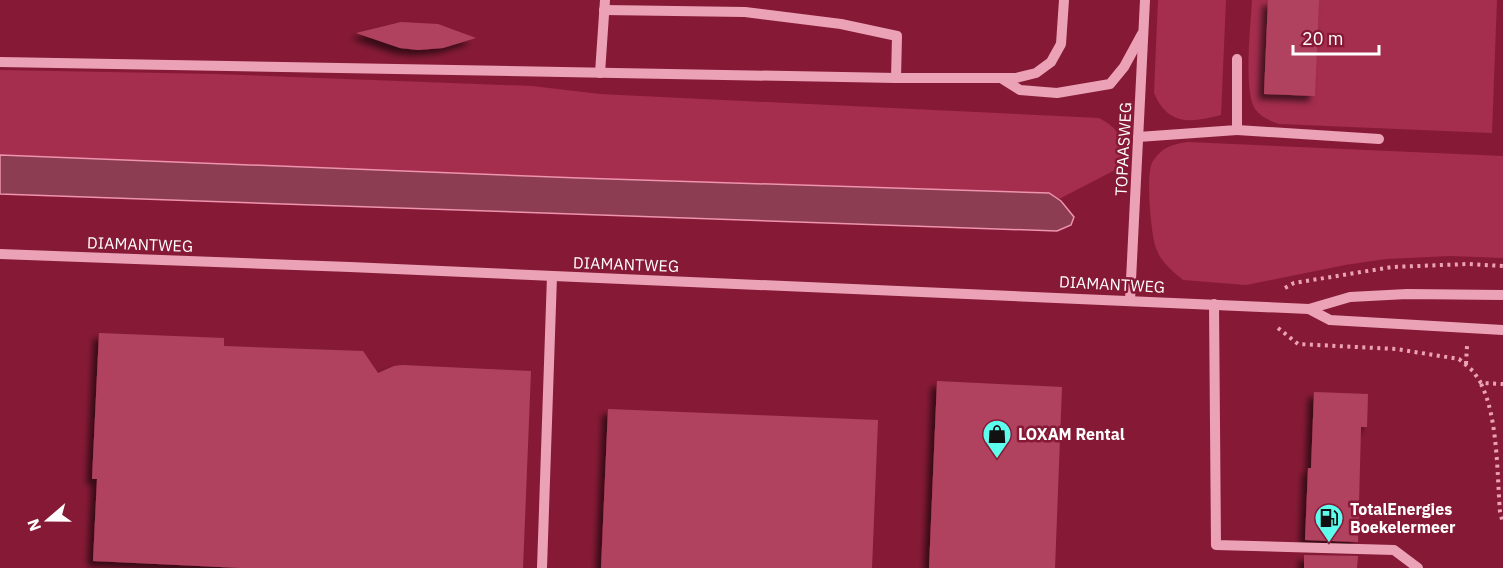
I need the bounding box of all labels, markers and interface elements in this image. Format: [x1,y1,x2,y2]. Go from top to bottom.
scale bar [1293,18,1378,56]
text: 20 m [1302,27,1344,50]
street label: TOPAASWEG [1111,102,1135,196]
street label: DIAMANTWEG [87,232,193,256]
street label: DIAMANTWEG [573,252,679,276]
street label: DIAMANTWEG [1059,271,1165,297]
shop icon: LOXAM Rental [981,418,1013,460]
place label: LOXAM Rental [1018,424,1125,444]
north arrow [18,490,78,550]
place label: TotalEnergies Boekelermeer [1350,499,1456,537]
fuel station icon: TotalEnergies Boekelermeer [1313,502,1345,544]
text: N [23,516,45,534]

